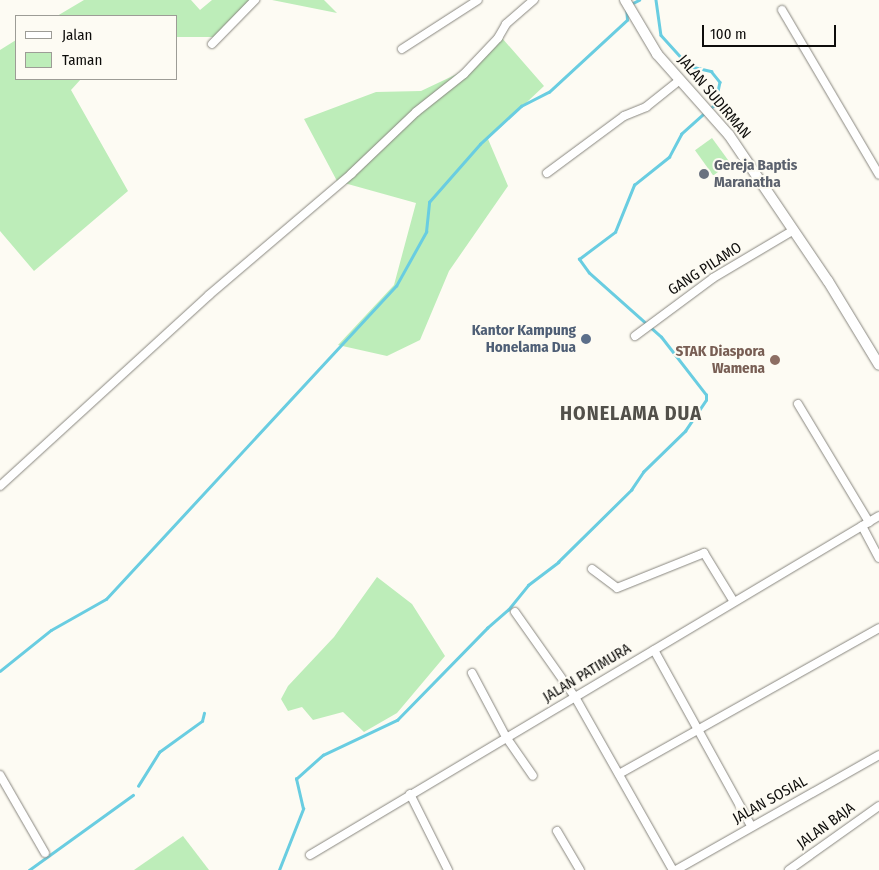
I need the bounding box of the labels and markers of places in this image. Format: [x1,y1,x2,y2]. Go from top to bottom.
place label: Gereja Baptis Maranatha [714,156,797,191]
marker: Gereja Baptis Maranatha [698,168,710,180]
place label: Kantor Kampung Honelama Dua [472,321,576,356]
marker: Kantor Kampung Honelama Dua [580,333,592,345]
place label: STAK Diaspora Wamena [676,342,765,377]
marker: STAK Diaspora Wamena [769,354,781,366]

